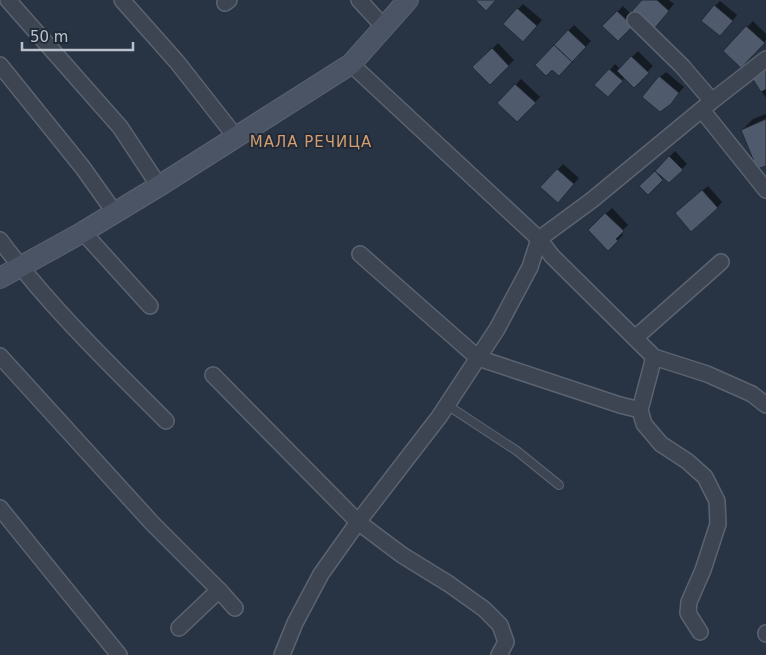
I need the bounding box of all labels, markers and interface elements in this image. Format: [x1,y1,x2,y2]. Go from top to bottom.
scale bar [22,20,134,52]
text: 50 m [30,28,68,46]
district label: МАЛА РЕЧИЦА [250,133,372,151]

